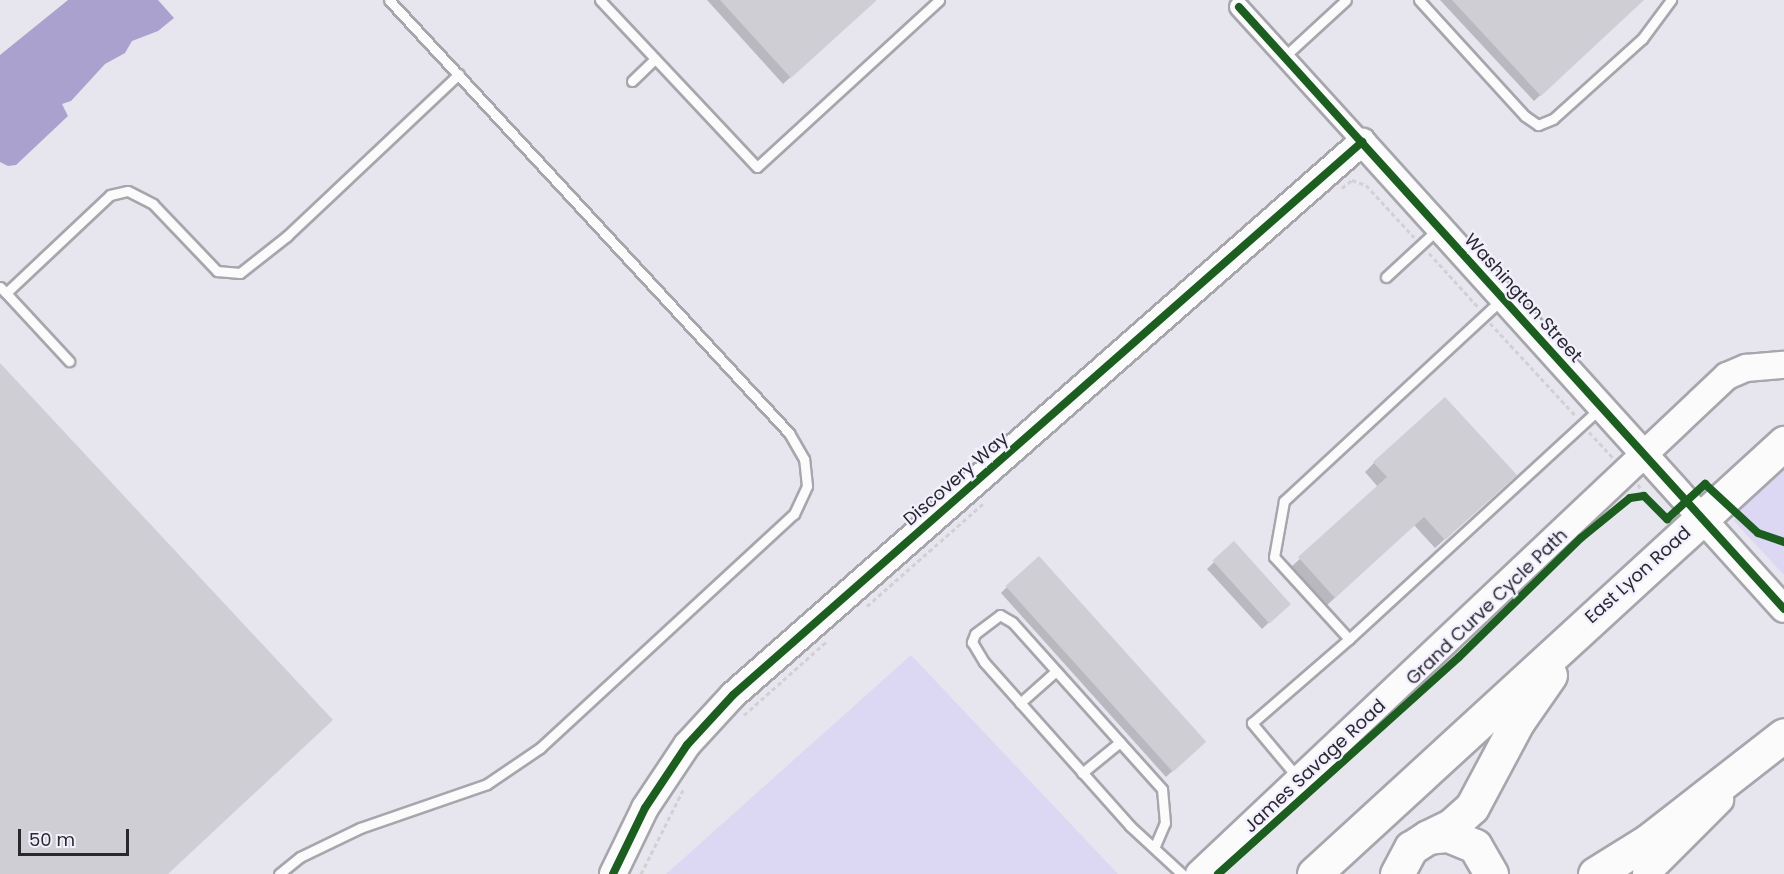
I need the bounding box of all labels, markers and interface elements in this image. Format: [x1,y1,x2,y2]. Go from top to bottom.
street label: Washington Street [1459,229,1587,367]
street label: Discovery Way [899,428,1013,530]
street label: East Lyon Road [1581,522,1695,628]
street label: Grand Curve Cycle Path [1402,524,1572,690]
street label: James Savage Road [1240,695,1390,837]
scale bar [21,817,132,855]
text: 50 m [29,827,75,852]

